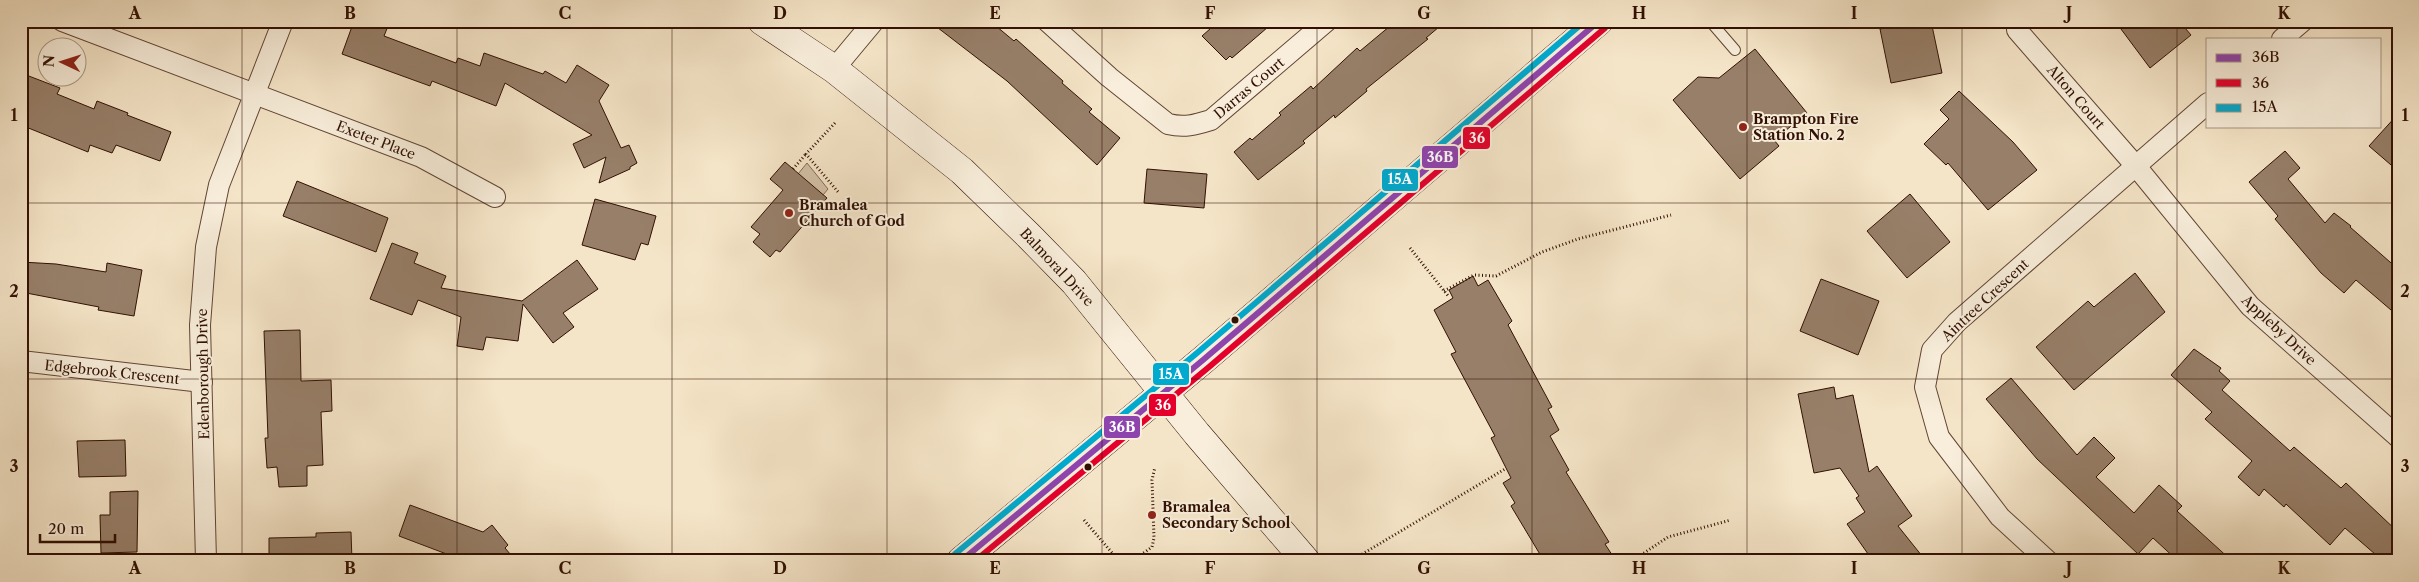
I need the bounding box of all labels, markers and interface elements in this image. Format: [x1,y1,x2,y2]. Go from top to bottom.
text: A [128,3,142,23]
text: B [344,3,356,23]
text: C [559,3,571,23]
text: D [773,3,787,23]
text: E [989,3,1001,23]
text: F [1205,3,1216,23]
text: G [1417,3,1431,23]
text: H [1632,3,1646,23]
text: I [1851,3,1858,23]
text: J [2063,3,2072,23]
text: K [2278,3,2292,23]
north arrow [38,38,88,88]
legend [2206,38,2382,128]
text: 36B [2252,47,2280,66]
street label: Darras Court [1210,53,1288,123]
text: N [40,54,58,68]
street label: Alton Court [2043,60,2109,133]
text: 36 [2252,73,2269,92]
text: 15A [2252,97,2278,116]
text: 1 [10,105,18,125]
text: 1 [2401,105,2409,125]
place label: Brampton Fire Station No. 2 [1753,110,1859,144]
street label: Exeter Place [334,117,418,163]
marker: Brampton Fire Station No. 2 [1737,121,1749,133]
line badge: 36 [1462,126,1491,150]
text: 36 [1469,129,1485,147]
line badge: 36B [1421,145,1459,169]
text: 36B [1427,148,1453,166]
line badge: 15A [1381,168,1419,192]
text: 15A [1388,170,1414,188]
place label: Bramalea Church of God [799,196,906,230]
marker: Bramalea Church of God [783,207,795,219]
street label: Balmoral Drive [1016,224,1098,310]
street label: Aintree Crescent [1937,255,2032,346]
text: 2 [9,281,19,301]
text: 2 [2400,281,2410,301]
street label: Appleby Drive [2237,290,2320,369]
street label: Edenborough Drive [193,308,213,440]
unlabelled marker [1230,315,1240,325]
street label: Edgebrook Crescent [44,356,180,388]
line badge: 15A [1152,362,1190,386]
text: 15A [1159,365,1185,383]
line badge: 36 [1148,393,1177,417]
text: 36 [1155,396,1171,414]
line badge: 36B [1103,415,1141,439]
text: 36B [1109,418,1135,436]
text: 3 [9,456,19,476]
text: 3 [2400,456,2410,476]
unlabelled marker [1083,462,1093,472]
place label: Bramalea Secondary School [1162,498,1291,532]
marker: Bramalea Secondary School [1146,509,1158,521]
scale bar [40,512,115,544]
text: 20 m [48,519,84,538]
text: A [128,558,142,578]
text: B [344,558,356,578]
text: C [559,558,571,578]
text: D [773,558,787,578]
text: E [989,558,1001,578]
text: F [1205,558,1216,578]
text: G [1417,558,1431,578]
text: H [1632,558,1646,578]
text: I [1851,558,1858,578]
text: J [2063,558,2072,578]
text: K [2278,558,2292,578]

